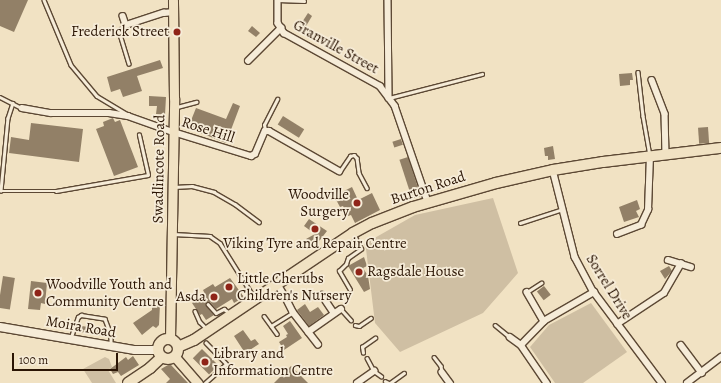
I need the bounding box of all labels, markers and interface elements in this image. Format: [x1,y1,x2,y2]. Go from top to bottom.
street label: Granville Street [290,16,382,78]
place label: Frederick Street [71,23,169,41]
marker: Frederick Street [172,27,182,37]
street label: Rose Hill [179,113,237,147]
street label: Swadlincote Road [149,115,169,223]
street label: Burton Road [388,167,468,209]
place label: Woodville Surgery [288,185,349,220]
marker: Woodville Surgery [352,198,362,208]
marker: Viking Tyre and Repair Centre [310,224,320,234]
place label: Viking Tyre and Repair Centre [223,235,407,253]
street label: Sorrel Drive [582,251,636,323]
place label: Ragsdale House [367,263,464,281]
marker: Ragsdale House [354,267,364,277]
place label: Little Cherubs Children's Nursery [237,269,351,304]
place label: Woodville Youth and Community Centre [46,275,172,310]
marker: Little Cherubs Children's Nursery [224,282,234,292]
marker: Woodville Youth and Community Centre [33,288,43,298]
place label: Asda [176,288,206,306]
marker: Asda [209,292,219,302]
street label: Moira Road [45,312,117,342]
place label: Library and Information Centre [213,344,333,379]
scale bar [14,345,120,371]
text: 100 m [19,352,48,368]
marker: Library and Information Centre [200,357,210,367]

